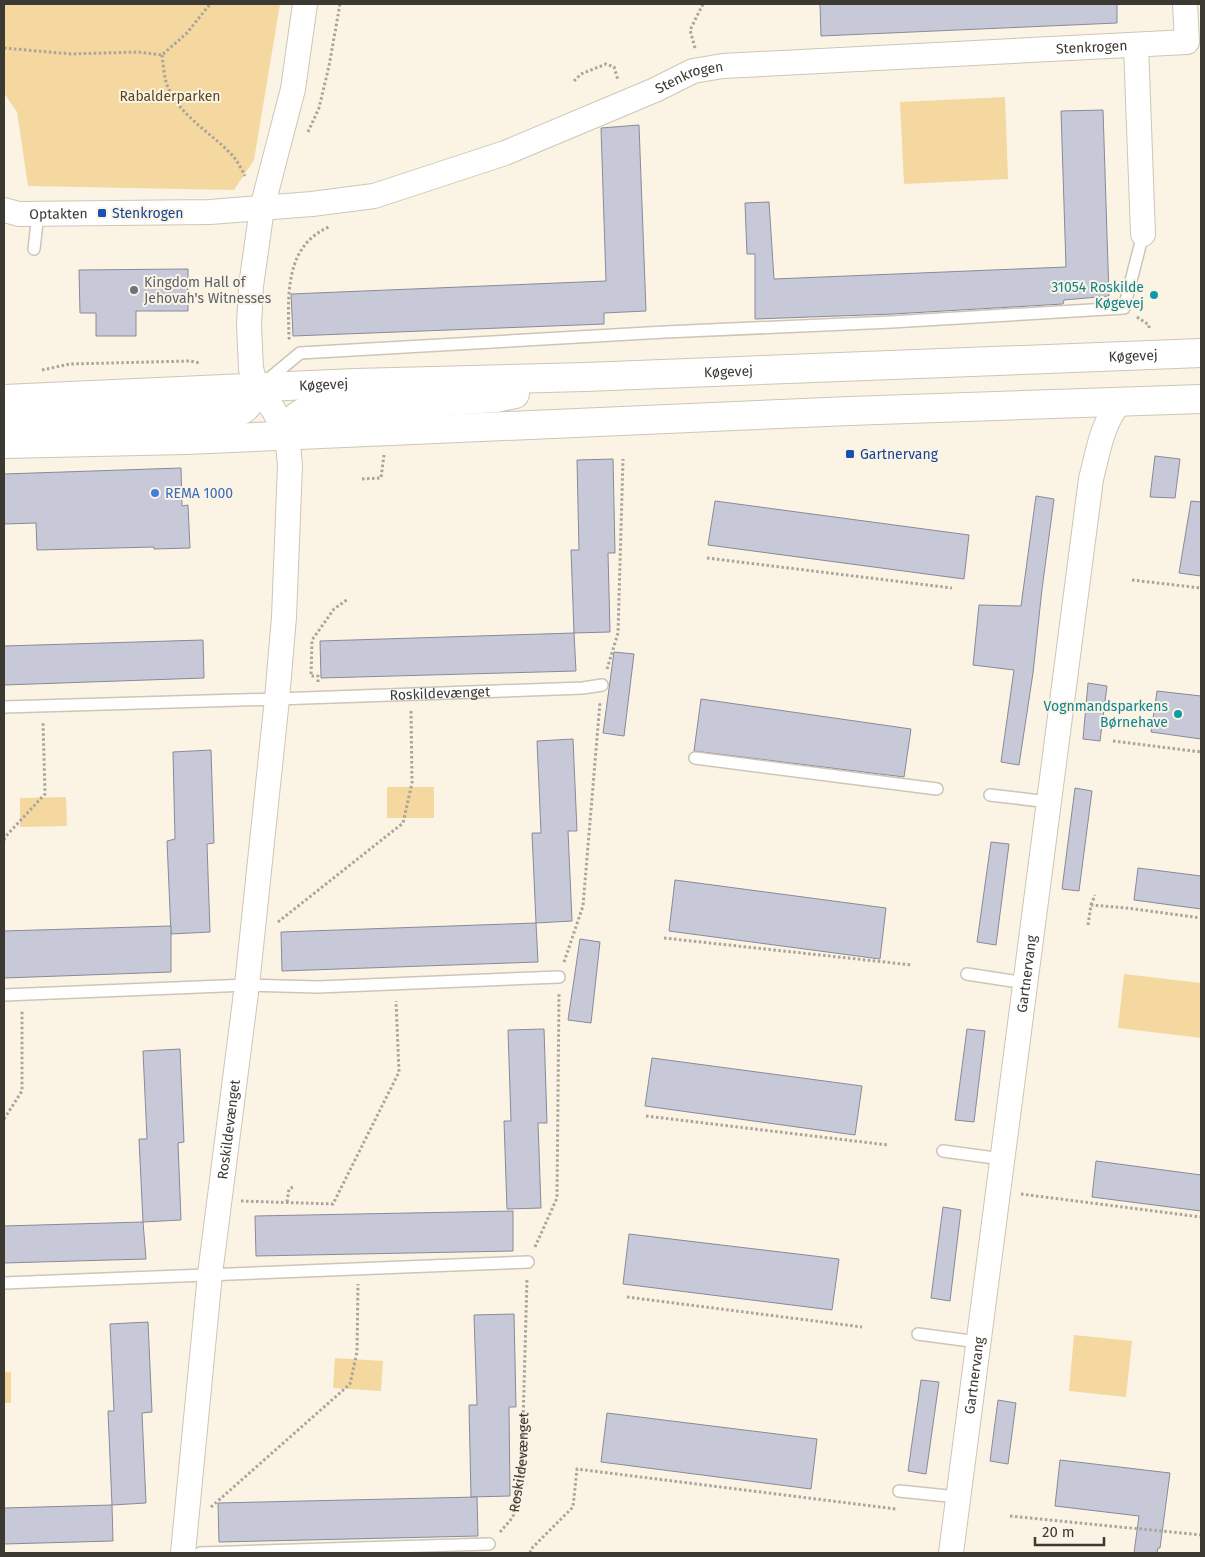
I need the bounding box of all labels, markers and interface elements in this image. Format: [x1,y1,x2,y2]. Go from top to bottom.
street label: Stenkrogen [1055,37,1128,57]
street label: Stenkrogen [652,58,724,97]
park label: Rabalderparken [119,88,221,105]
street label: Optakten [29,205,88,222]
place label: Stenkrogen [112,205,184,222]
marker: Stenkrogen [96,207,108,219]
place label: Kingdom Hall of Jehovah's Witnesses [144,274,272,307]
place label: 31054 Roskilde Køgevej [1051,279,1144,312]
marker: Kingdom Hall of Jehovah's Witnesses [128,284,140,296]
marker: 31054 Roskilde Køgevej [1148,289,1160,301]
street label: Køgevej [1108,346,1158,365]
street label: Køgevej [703,362,753,381]
street label: Køgevej [299,375,349,394]
place label: Gartnervang [860,446,939,463]
marker: Gartnervang [844,448,856,460]
place label: REMA 1000 [165,485,233,502]
marker: REMA 1000 [149,487,161,499]
street label: Roskildevænget [389,683,491,703]
place label: Vognmandsparkens Børnehave [1044,698,1168,731]
marker: Vognmandsparkens Børnehave [1172,708,1184,720]
street label: Gartnervang [1013,933,1040,1014]
street label: Roskildevænget [214,1078,243,1180]
street label: Gartnervang [961,1335,988,1415]
street label: Roskildevænget [505,1411,532,1514]
scale bar [1035,1514,1104,1546]
text: 20 m [1042,1523,1075,1541]

